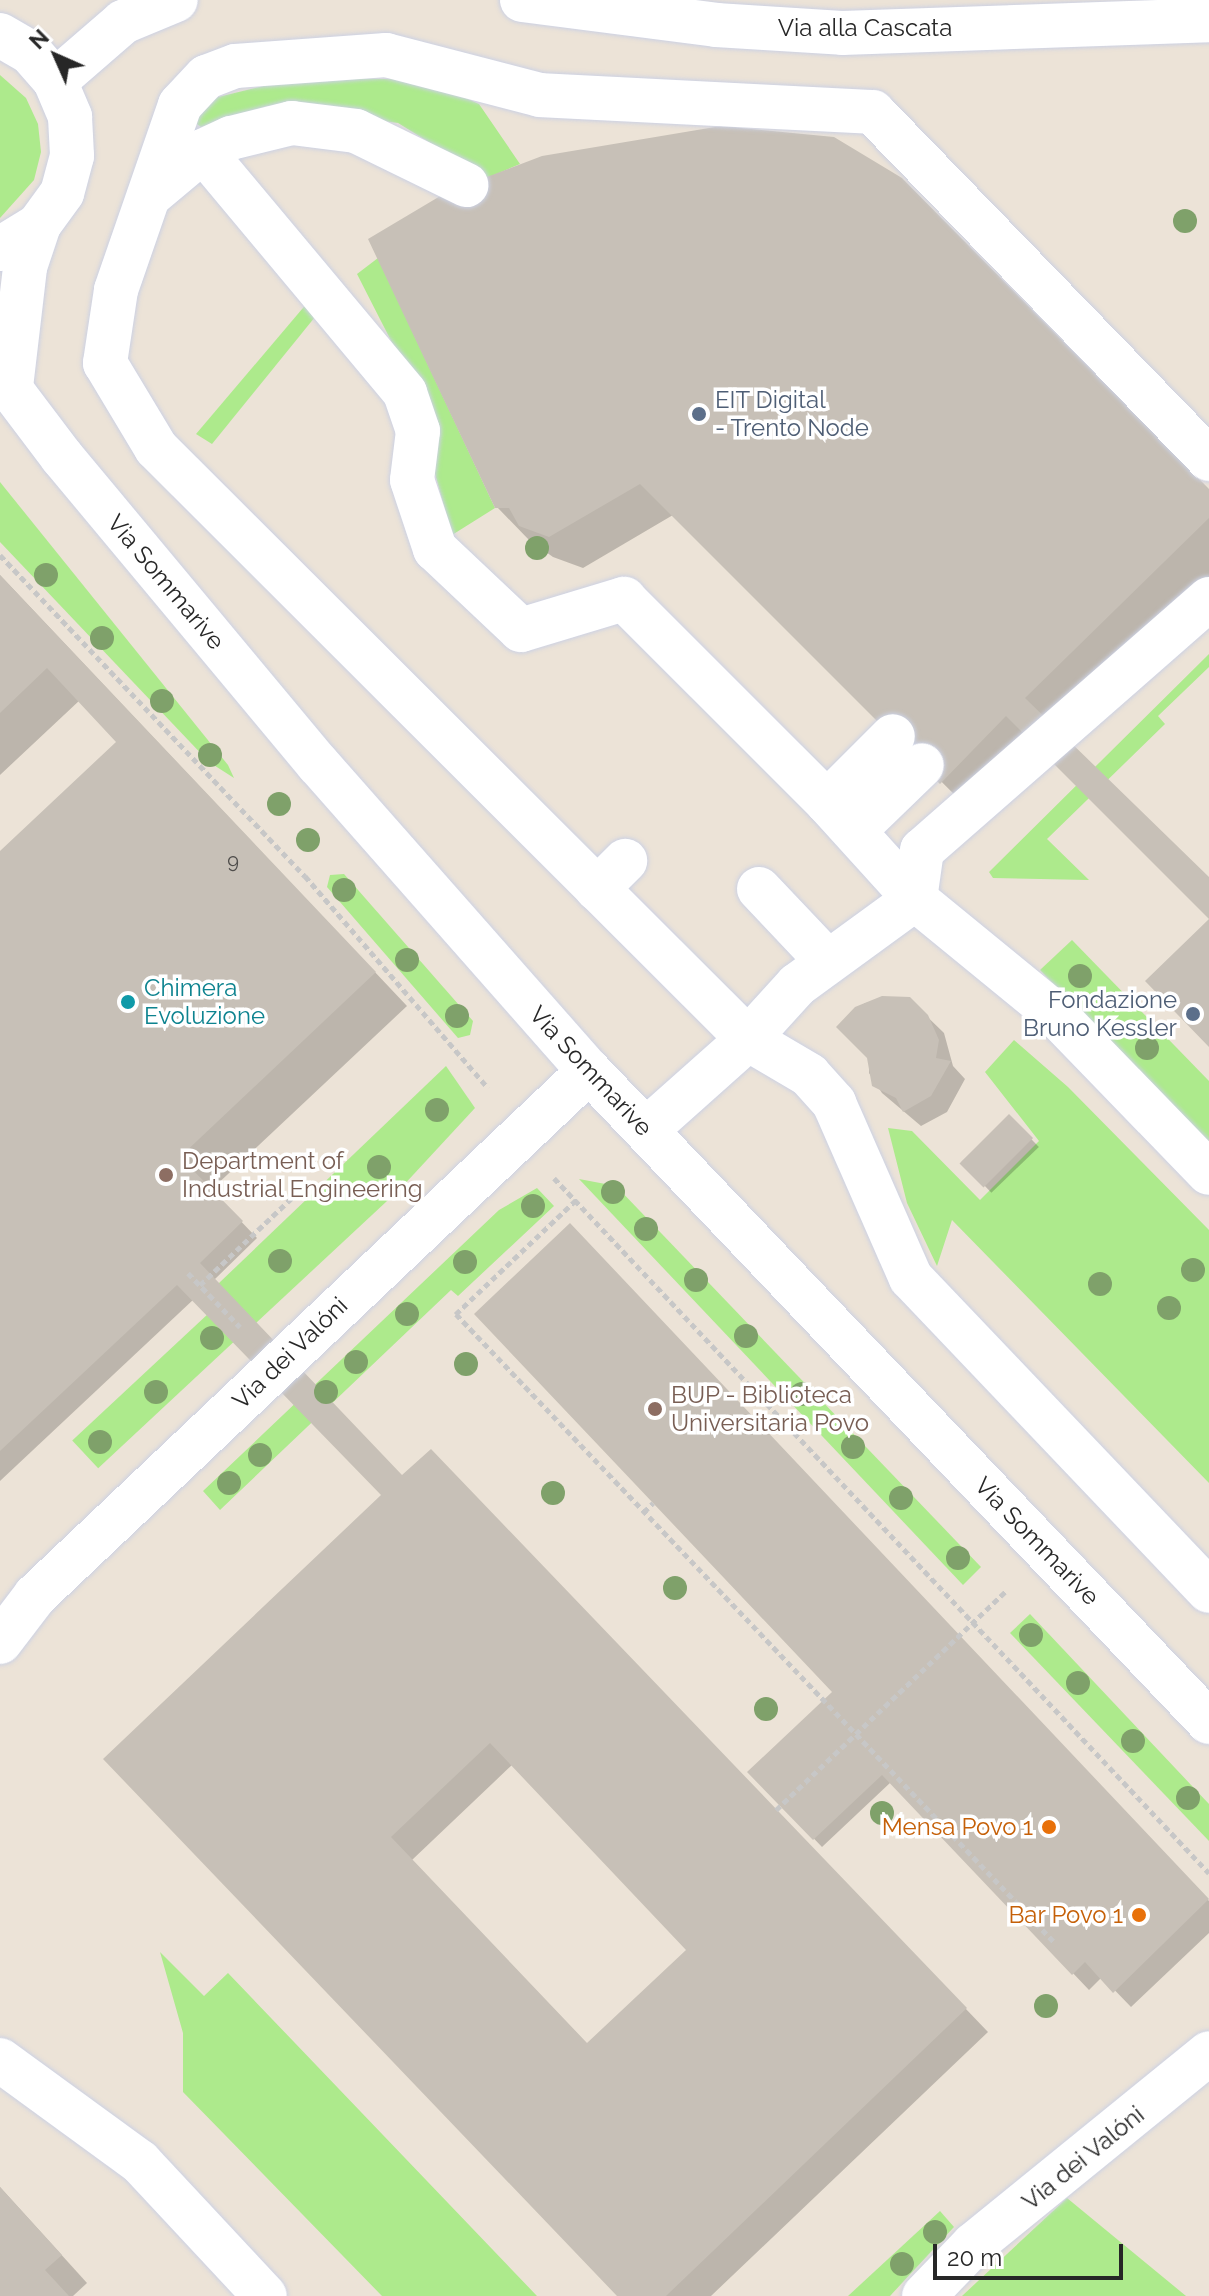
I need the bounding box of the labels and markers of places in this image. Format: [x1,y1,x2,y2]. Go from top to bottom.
place label: EIT Digital - Trento Node [715,386,870,442]
marker: EIT Digital - Trento Node [690,405,708,423]
place label: Chimera Evoluzione [144,974,265,1030]
place label: Fondazione Bruno Kessler [1023,986,1177,1042]
marker: Chimera Evoluzione [119,993,137,1011]
marker: Fondazione Bruno Kessler [1184,1005,1202,1023]
place label: Department of Industrial Engineering [182,1147,423,1203]
marker: Department of Industrial Engineering [157,1166,175,1184]
place label: BUP - Biblioteca Universitaria Povo [671,1381,869,1437]
marker: BUP - Biblioteca Universitaria Povo [646,1400,664,1418]
place label: Mensa Povo 1 [882,1813,1033,1841]
marker: Mensa Povo 1 [1040,1818,1058,1836]
place label: Bar Povo 1 [1008,1901,1123,1929]
marker: Bar Povo 1 [1130,1906,1148,1924]

